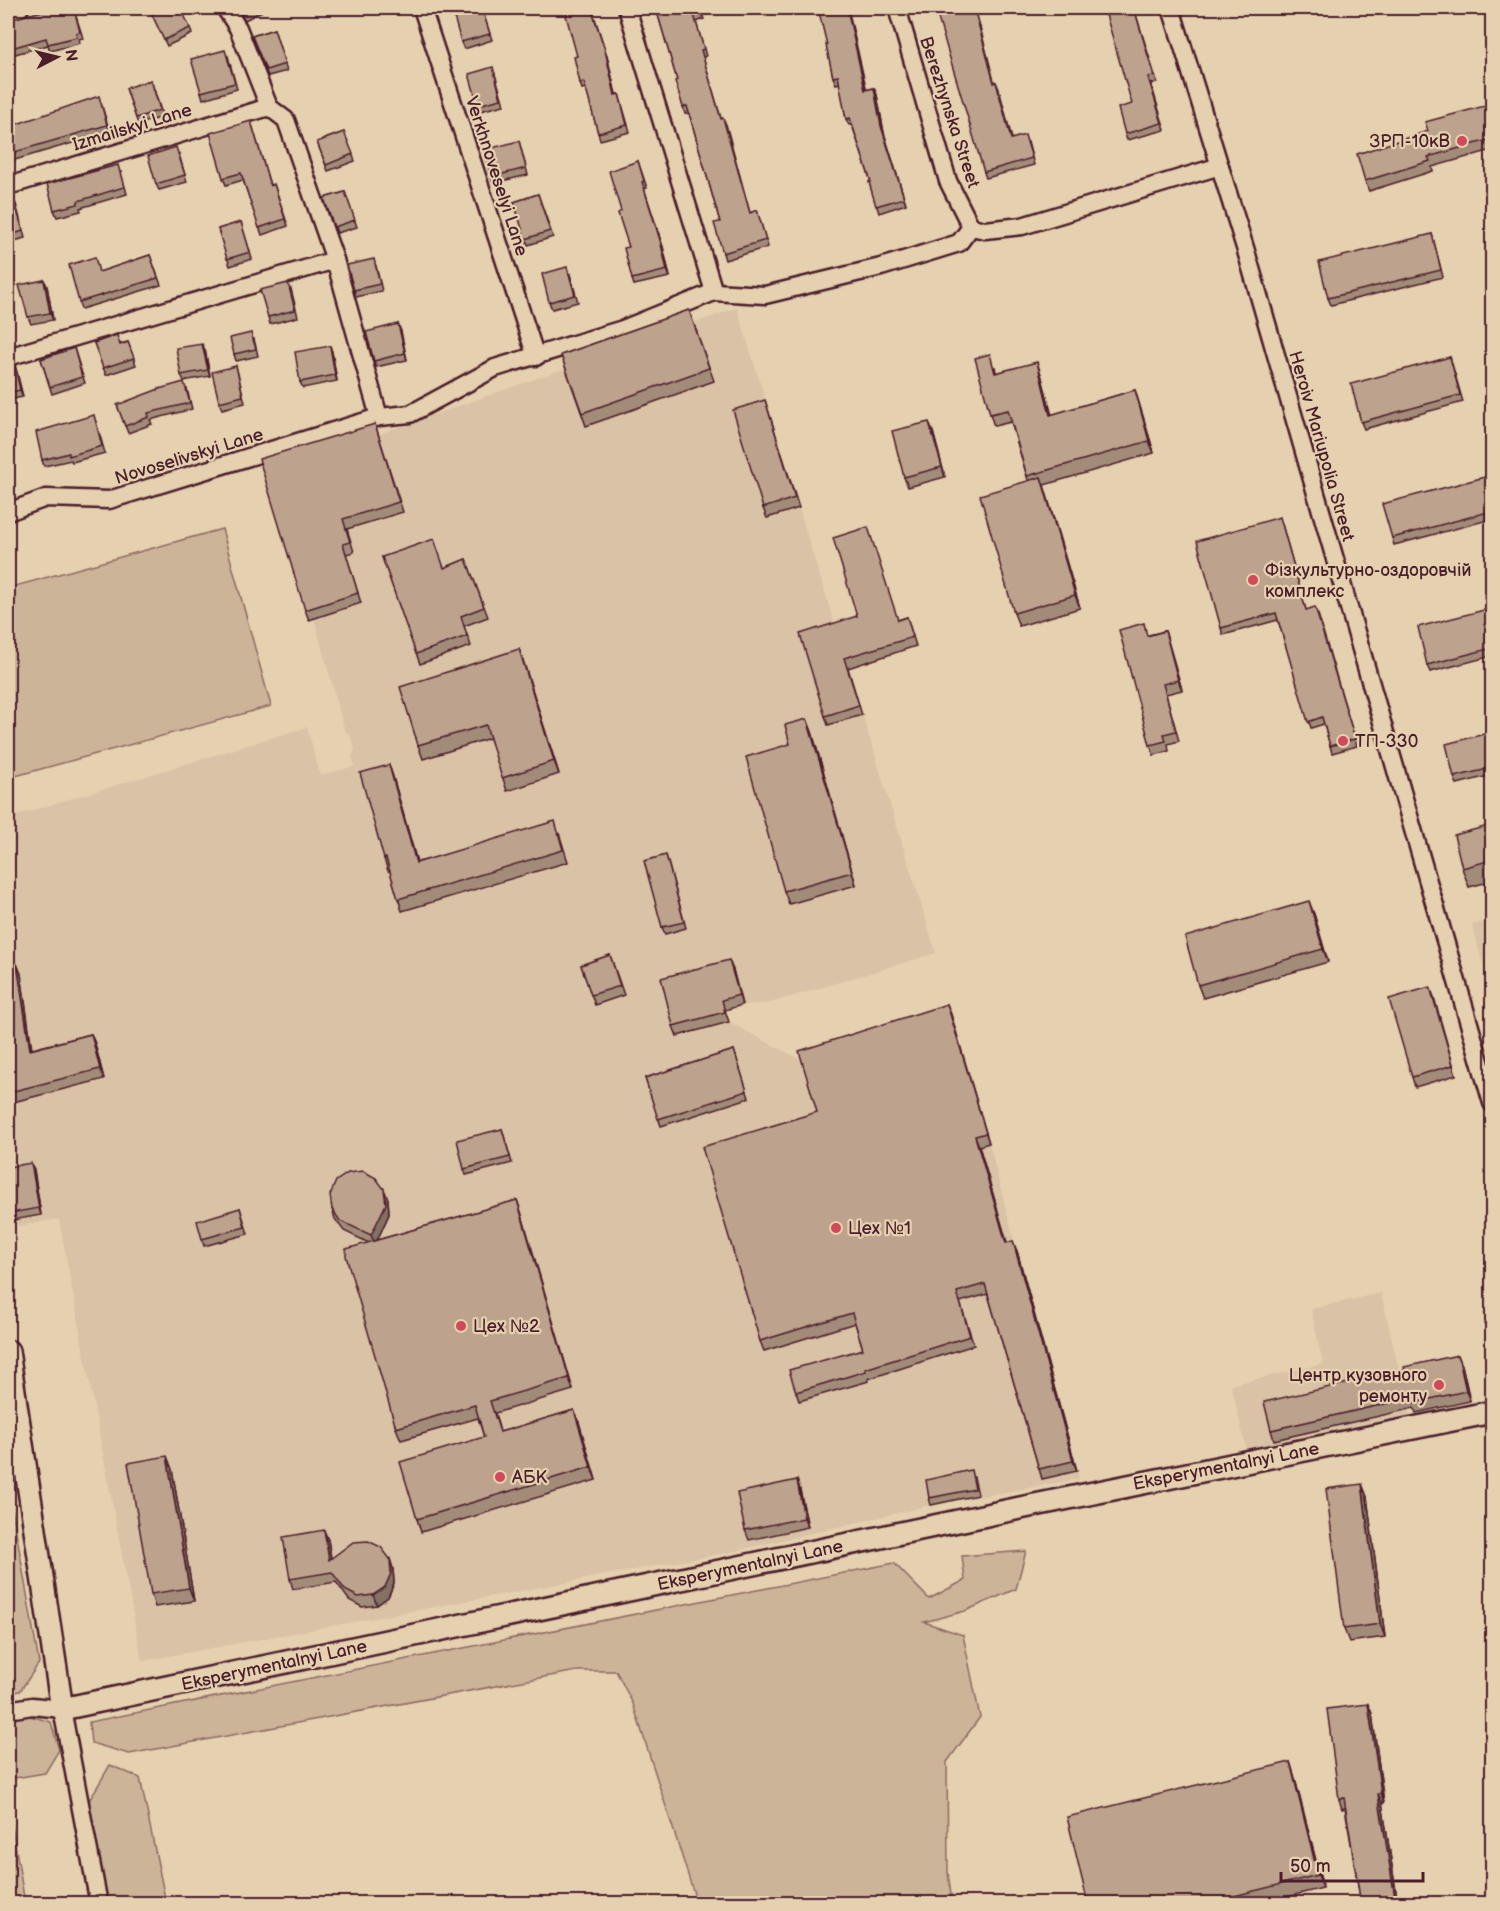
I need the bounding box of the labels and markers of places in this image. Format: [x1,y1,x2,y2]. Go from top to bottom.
place label: ЗРП-10кВ [1369,131,1450,152]
marker: ЗРП-10кВ [1455,134,1469,148]
place label: Фізкультурно-оздоровчій комплекс [1265,560,1472,602]
marker: Фізкультурно-оздоровчій комплекс [1246,573,1260,587]
place label: ТП-330 [1355,731,1418,752]
marker: ТП-330 [1336,734,1350,748]
place label: Цех №1 [848,1218,911,1239]
marker: Цех №1 [829,1221,843,1235]
place label: Цех №2 [473,1316,540,1337]
marker: Цех №2 [454,1319,468,1333]
place label: Центр кузовного ремонту [1289,1365,1428,1407]
marker: Центр кузовного ремонту [1432,1378,1446,1392]
place label: АБК [511,1467,547,1488]
marker: АБК [493,1470,507,1484]

